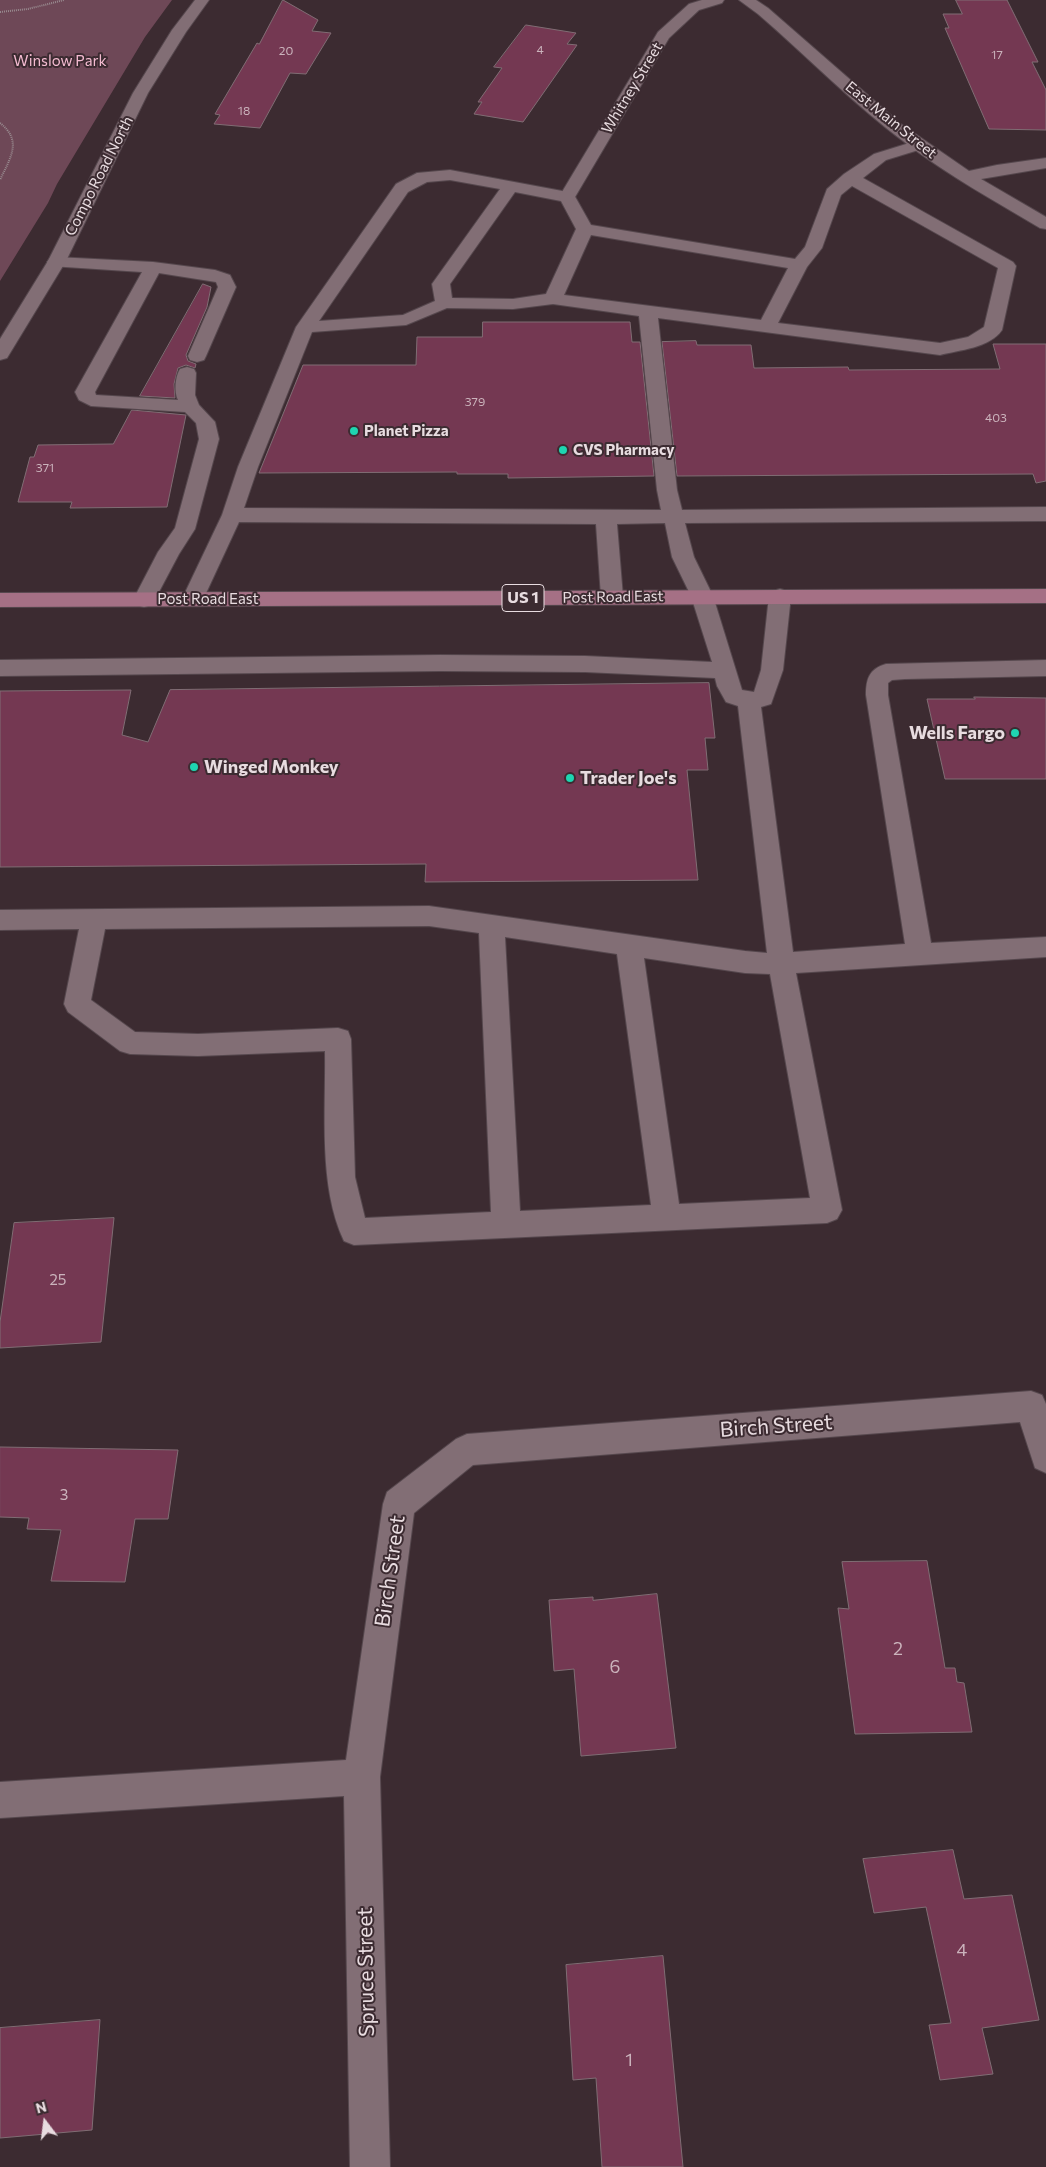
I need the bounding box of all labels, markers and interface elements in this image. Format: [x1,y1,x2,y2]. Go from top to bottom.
street label: Whitney Street [598,39,666,137]
house number: 4 [536,43,544,57]
house number: 20 [279,44,293,58]
house number: 17 [991,48,1003,62]
park label: Winslow Park [13,52,107,70]
street label: East Main Street [842,78,940,162]
house number: 18 [238,104,250,118]
street label: Compo Road North [61,113,137,239]
house number: 379 [465,395,485,409]
house number: 403 [985,411,1007,425]
place label: Planet Pizza [364,422,449,440]
marker: Planet Pizza [348,425,360,437]
place label: CVS Pharmacy [573,441,674,459]
marker: CVS Pharmacy [557,444,569,456]
house number: 371 [36,461,54,475]
road number: US 1 [502,584,544,612]
street label: Post Road East [562,587,664,607]
street label: Post Road East [157,590,259,608]
place label: Wells Fargo [909,722,1005,744]
marker: Wells Fargo [1009,727,1021,739]
place label: Winged Monkey [204,756,339,778]
marker: Winged Monkey [188,761,200,773]
place label: Trader Joe's [580,767,677,789]
marker: Trader Joe's [564,772,576,784]
house number: 25 [50,1271,66,1289]
street label: Birch Street [719,1409,833,1443]
house number: 3 [60,1486,68,1504]
street label: Birch Street [370,1513,410,1629]
house number: 2 [893,1638,903,1660]
house number: 6 [610,1656,620,1678]
street label: Spruce Street [352,1907,380,2037]
house number: 4 [957,1939,967,1961]
house number: 1 [625,2049,633,2071]
north arrow [20,2097,70,2147]
text: N [34,2097,48,2117]

